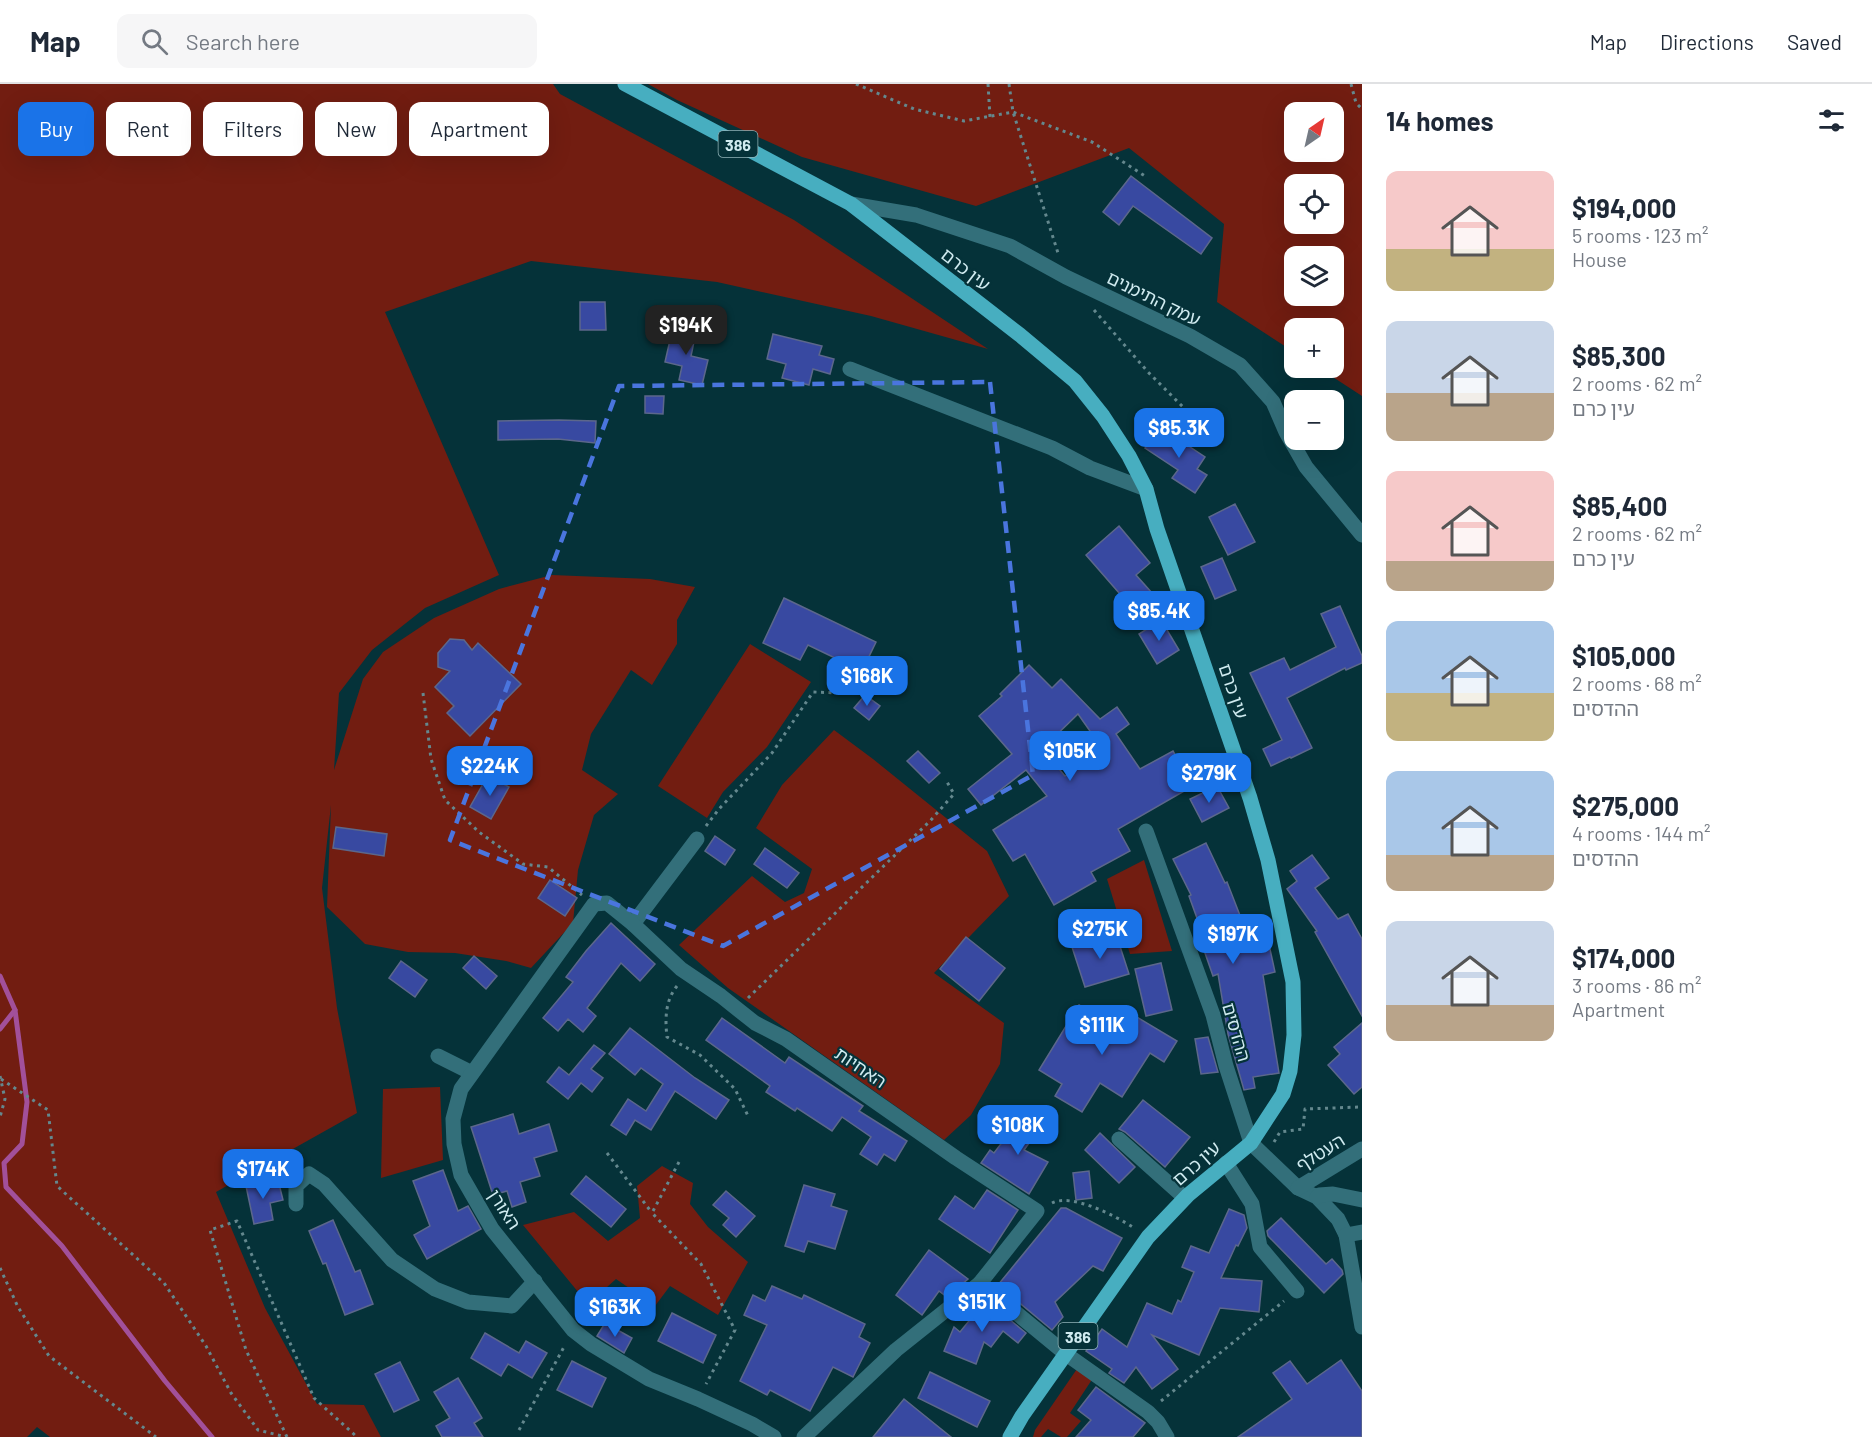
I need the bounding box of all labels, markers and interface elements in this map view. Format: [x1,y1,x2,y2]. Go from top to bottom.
search box [117,14,537,68]
text: Map [30,24,81,58]
icon: search [138,25,171,58]
text: Search here [186,28,300,54]
text: Map [1590,29,1627,54]
text: Directions [1660,29,1754,54]
text: Saved [1787,29,1842,54]
chip: Buy [18,102,94,156]
chip: Rent [106,102,191,156]
chip: Filters [203,102,303,156]
chip: New [315,102,397,156]
chip: Apartment [409,102,549,156]
north arrow [1284,102,1344,162]
map controls [1284,102,1344,450]
icon: filters [1815,104,1848,137]
text: 14 homes [1386,105,1493,136]
road number: 386 [718,131,758,157]
button: locate [1284,174,1344,234]
text: $194,000 [1572,192,1676,223]
icon: home [1434,195,1506,267]
text: 5 rooms · 123 m² [1572,223,1709,247]
street label: עין כרם [937,243,995,295]
button: layers [1284,246,1344,306]
text: House [1572,247,1627,271]
street label: עמק התימנים [1104,266,1204,330]
pin: $194K [644,305,728,356]
text: $194K [659,312,713,336]
button: + [1284,318,1344,378]
text: $85,300 [1572,340,1666,371]
icon: home [1434,345,1506,417]
text: 2 rooms · 62 m² [1572,371,1702,395]
button: − [1284,390,1344,450]
text: עין כרם [1572,396,1635,420]
pin: $85.3K [1130,408,1228,459]
text: $85.3K [1148,415,1210,439]
text: $85,400 [1572,490,1667,521]
icon: home [1434,495,1506,567]
text: 2 rooms · 62 m² [1572,521,1702,545]
text: עין כרם [1572,546,1635,570]
pin: $85.4K [1110,591,1208,642]
text: $85.4K [1127,598,1191,622]
text: $105,000 [1572,640,1676,671]
icon: home [1434,645,1506,717]
pin: $168K [825,656,909,707]
street label: עין כרם [1214,661,1254,721]
text: $168K [841,663,893,687]
text: 2 rooms · 68 m² [1572,671,1702,695]
text: ההדסים [1572,696,1639,720]
pin: $105K [1028,731,1112,782]
text: $105K [1043,738,1097,762]
pin: $224K [448,746,532,797]
text: $224K [461,753,519,777]
pin: $279K [1167,753,1251,804]
text: $279K [1181,760,1237,784]
text: $275,000 [1572,790,1679,821]
icon: home [1434,795,1506,867]
text: 4 rooms · 144 m² [1572,821,1710,845]
text: ההדסים [1572,846,1639,870]
pin: $275K [1058,909,1142,960]
pin: $197K [1191,914,1275,965]
text: $275K [1072,916,1128,940]
text: $197K [1207,921,1259,945]
text: $174,000 [1572,942,1675,973]
icon: home [1434,945,1506,1017]
text: 3 rooms · 86 m² [1572,973,1701,997]
text: Apartment [1572,997,1665,1021]
street label: ההדסים [1218,1000,1256,1064]
pin: $111K [1060,1005,1144,1056]
text: $111K [1079,1012,1125,1036]
street label: האחיות [831,1042,891,1092]
pin: $108K [976,1105,1060,1156]
text: $108K [991,1112,1045,1136]
street label: העטלף [1292,1129,1348,1175]
street label: עין כרם [1167,1136,1225,1190]
pin: $174K [221,1149,305,1200]
text: $174K [236,1156,290,1180]
street label: האורן [484,1185,526,1233]
pin: $151K [940,1282,1024,1333]
pin: $163K [573,1287,657,1338]
text: $151K [958,1289,1006,1313]
text: $163K [589,1294,641,1318]
road number: 386 [1058,1323,1098,1349]

